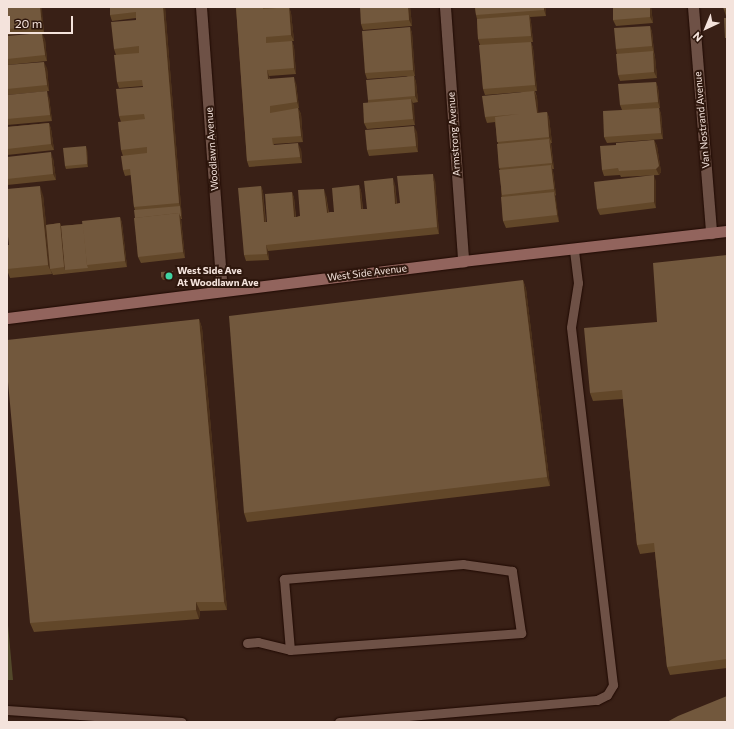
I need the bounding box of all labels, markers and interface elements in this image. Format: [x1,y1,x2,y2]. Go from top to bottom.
scale bar [10,8,75,34]
north arrow [686,8,726,48]
text: 20 m [15,16,42,30]
text: N [690,29,705,45]
street label: Van Nostrand Avenue [692,71,712,169]
street label: Armstrong Avenue [445,91,463,177]
street label: Woodlawn Avenue [203,107,221,191]
street label: West Side Avenue [327,262,407,284]
place label: West Side Ave At Woodlawn Ave [177,264,259,288]
marker: West Side Ave At Woodlawn Ave [164,271,174,281]

